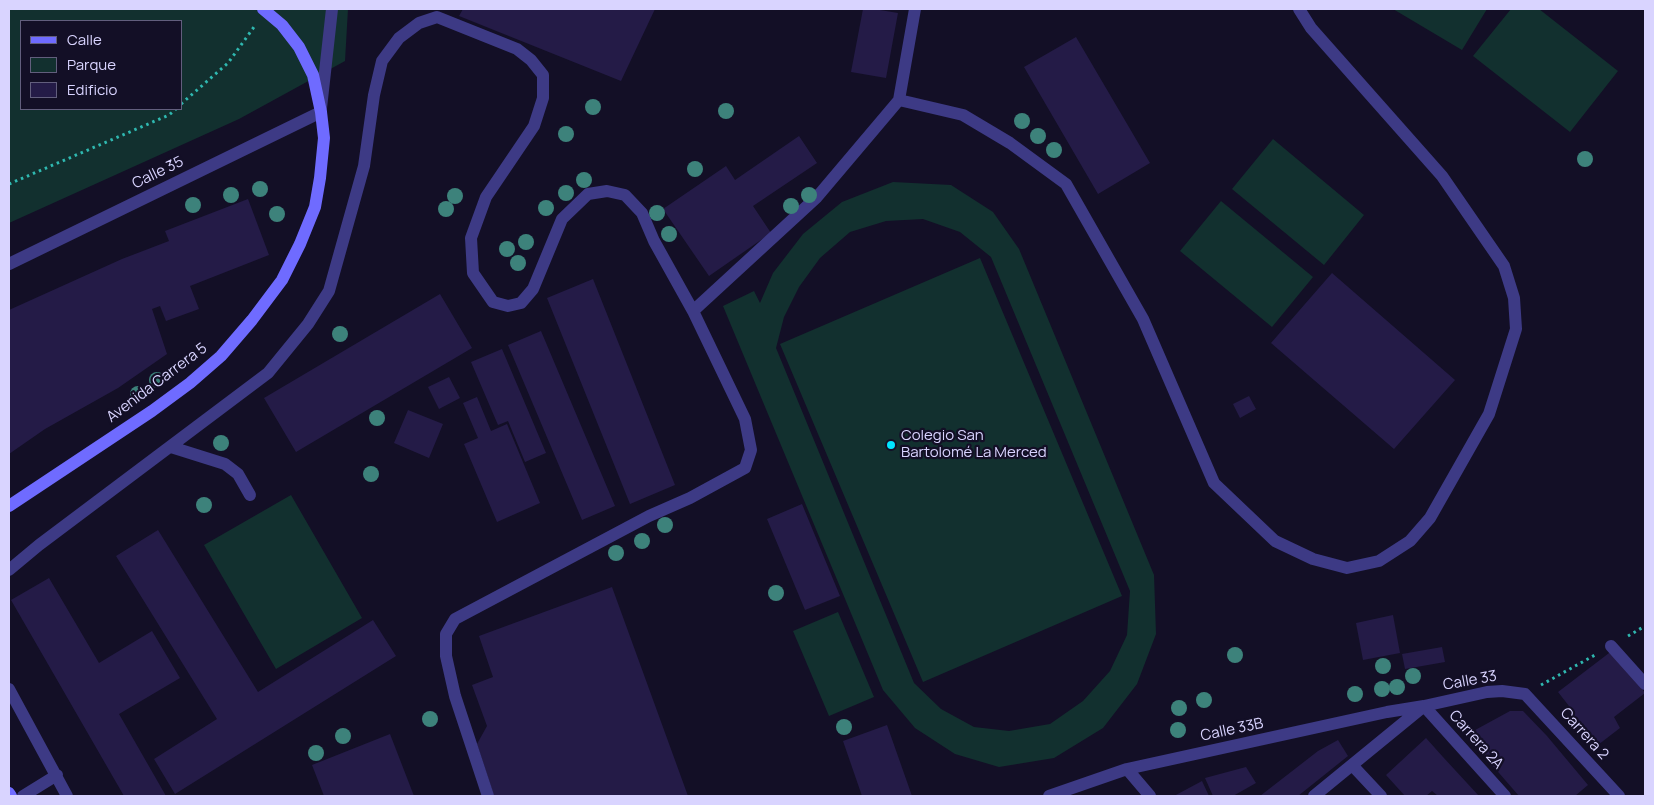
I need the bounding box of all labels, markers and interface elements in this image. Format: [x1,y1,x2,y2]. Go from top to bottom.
legend [20,20,182,110]
text: Calle [67,29,102,50]
text: Parque [67,54,116,75]
text: Edificio [67,79,117,100]
street label: Calle 35 [129,153,187,193]
street label: Avenida Carrera 5 [103,339,211,427]
place label: Colegio San Bartolomé La Merced [901,427,1047,462]
marker: Colegio San Bartolomé La Merced [885,439,897,451]
street label: Calle 33 [1442,667,1498,695]
street label: Carrera 2 [1556,704,1612,764]
street label: Carrera 2A [1445,707,1507,773]
street label: Calle 33B [1199,715,1265,745]

